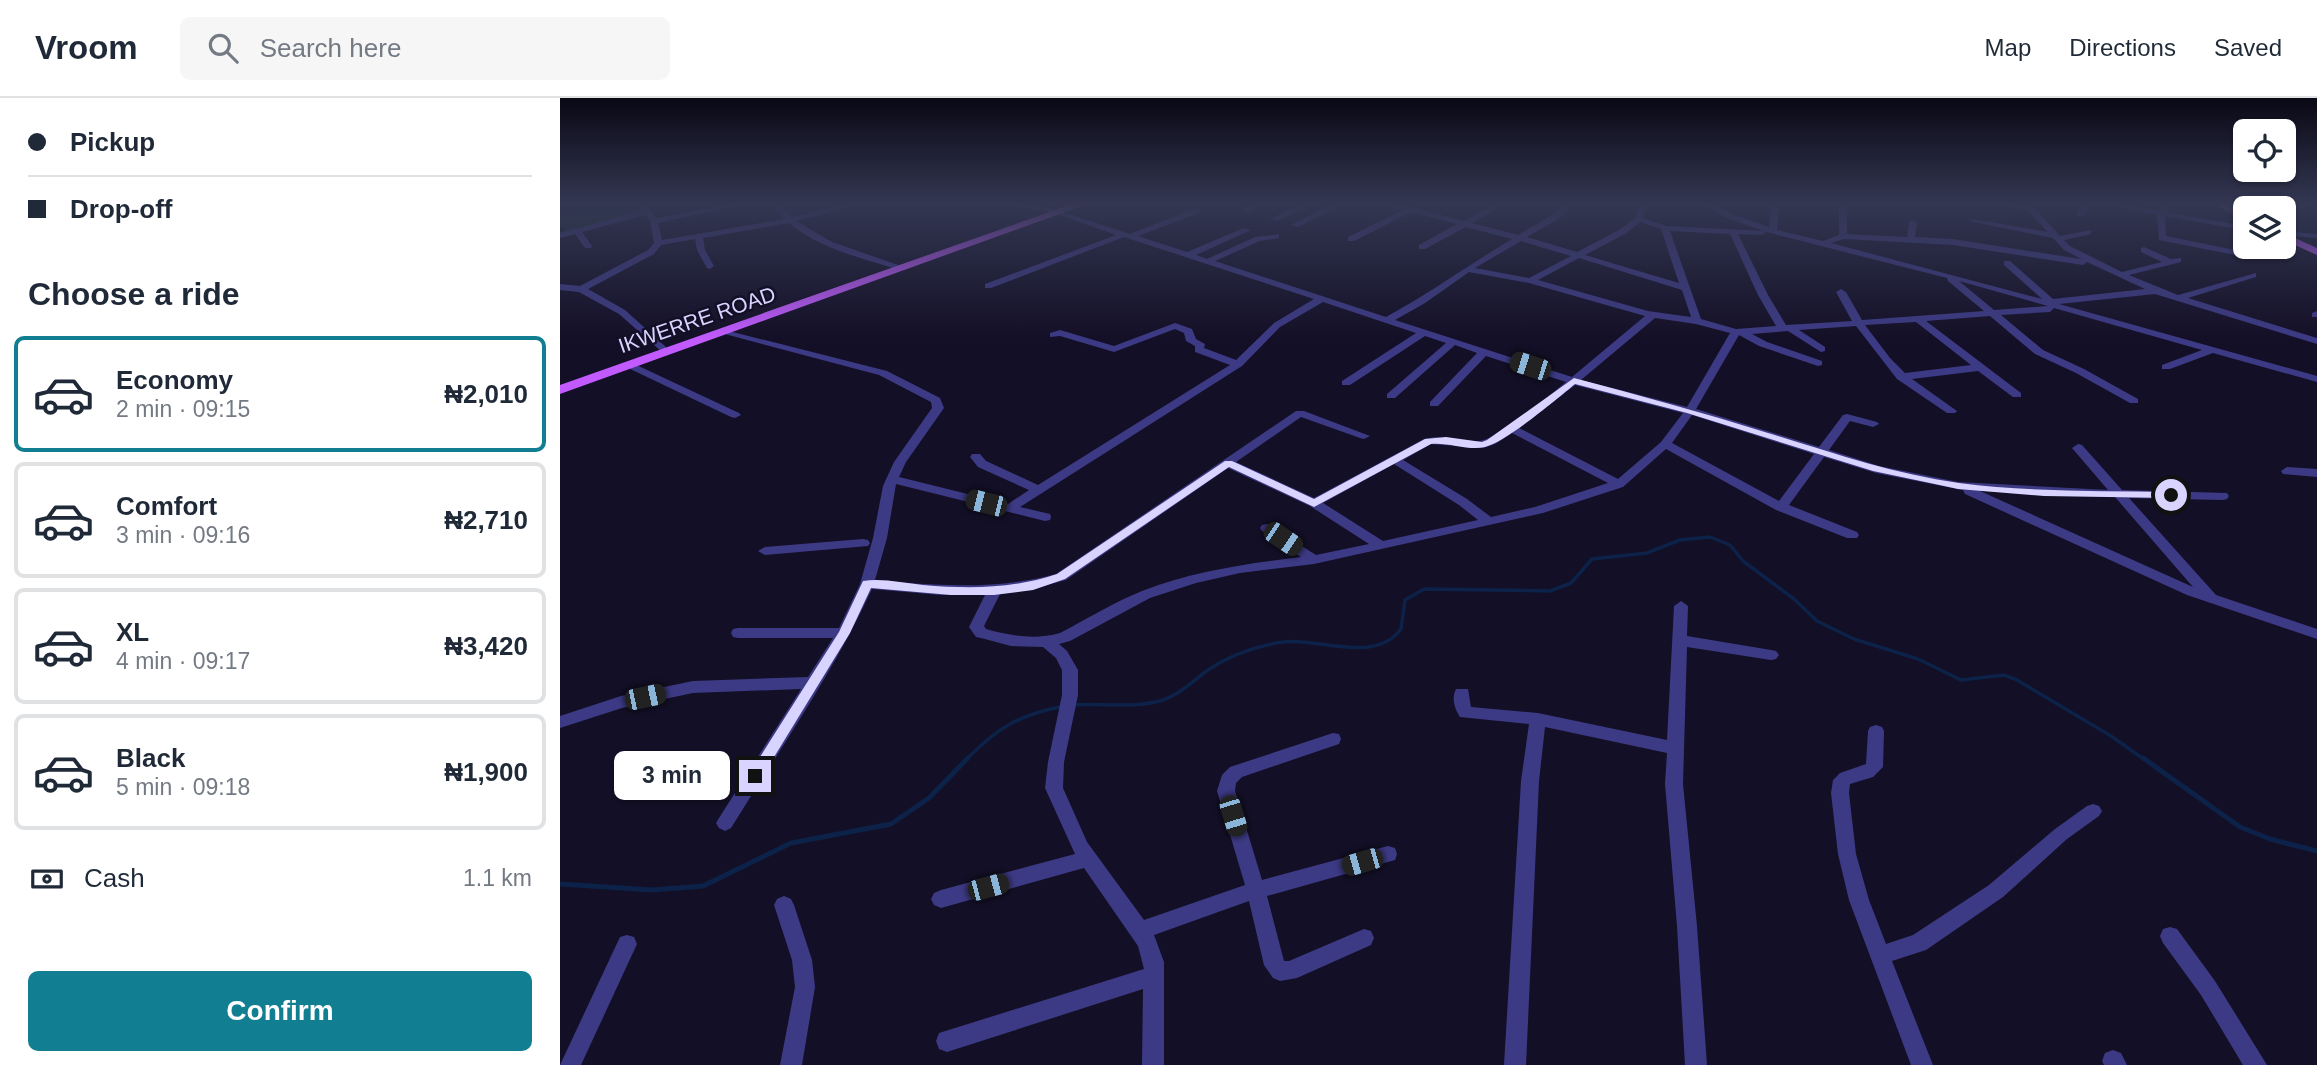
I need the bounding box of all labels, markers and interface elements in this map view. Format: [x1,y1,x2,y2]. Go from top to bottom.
search box [180,17,670,80]
text: Vroom [35,29,138,66]
icon: search [204,29,242,67]
text: Search here [260,33,401,63]
text: Map [1985,34,2031,61]
text: Directions [2069,34,2176,61]
text: Saved [2214,34,2282,61]
map controls [2233,119,2296,259]
button: locate [2233,119,2296,182]
text: Pickup [70,127,155,157]
text: Drop-off [70,194,173,224]
button: layers [2233,196,2296,259]
text: Choose a ride [28,276,240,312]
street label: IKWERRE ROAD [615,282,778,357]
car [1507,350,1554,382]
icon: car [32,363,95,426]
text: Economy [116,365,233,395]
text: ₦2,010 [444,379,528,409]
text: 2 min · 09:15 [116,396,250,422]
route start [2155,479,2187,511]
car [964,488,1009,518]
icon: car [32,489,95,552]
text: Comfort [116,491,217,521]
text: ₦2,710 [444,505,528,535]
car [1260,519,1307,559]
text: 3 min · 09:16 [116,522,250,548]
icon: car [32,615,95,678]
text: XL [116,617,149,647]
text: ₦3,420 [444,631,528,661]
text: 4 min · 09:17 [116,648,250,674]
car [623,682,668,712]
icon: car [32,741,95,804]
text: Black [116,743,185,773]
callout: 3 min [615,752,730,800]
text: ₦1,900 [444,757,528,787]
route end [739,760,771,792]
text: 3 min [642,762,702,788]
text: 5 min · 09:18 [116,774,250,800]
car [1217,793,1250,839]
car [1339,846,1386,878]
icon: cash [28,860,66,898]
text: Cash [84,863,145,893]
text: 1.1 km [463,865,532,891]
car [965,871,1012,903]
button: Confirm [28,971,532,1051]

